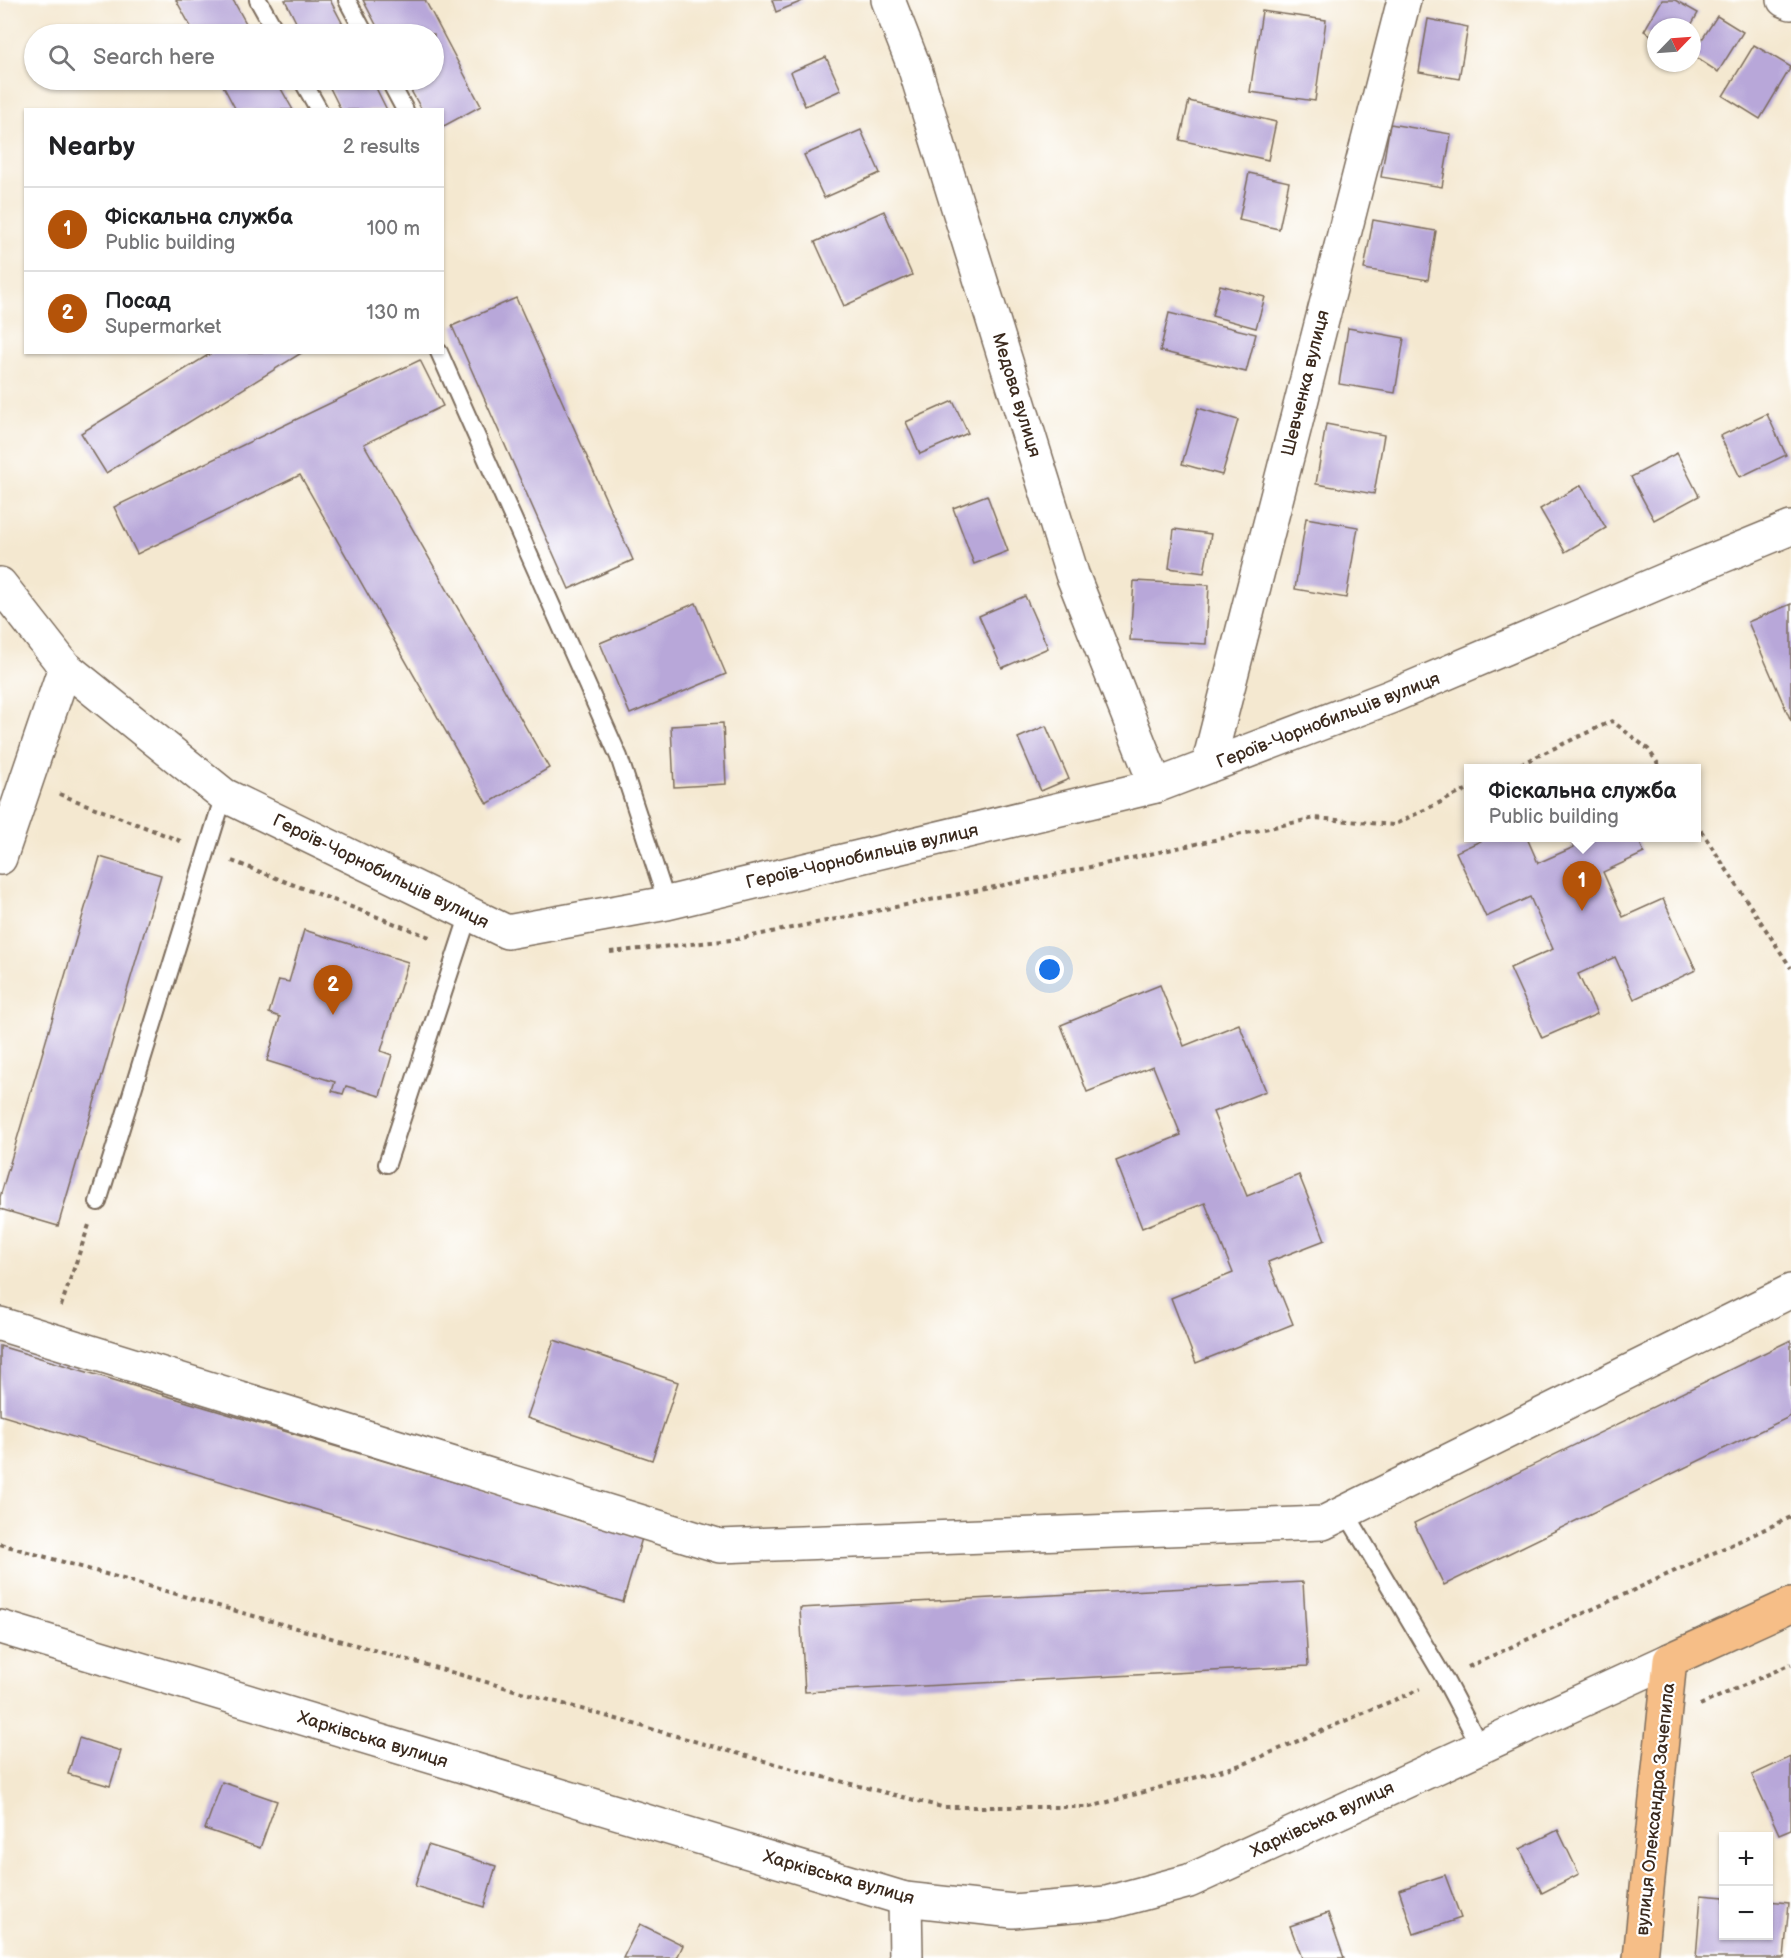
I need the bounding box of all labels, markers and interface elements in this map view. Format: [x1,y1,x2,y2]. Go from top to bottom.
north arrow [1647,18,1701,72]
search box [24,24,444,90]
icon: search [45,41,78,74]
text: Search here [93,44,215,71]
text: Nearby [48,132,135,163]
text: 2 results [343,135,420,159]
text: Фіскальна служба [105,204,293,231]
text: 1 [63,217,72,241]
text: 100 m [367,217,420,241]
text: Public building [105,231,235,255]
text: Посад [105,288,171,315]
text: 2 [62,301,73,325]
text: 130 m [366,301,420,325]
street label: Шевченка вулиця [1277,308,1334,458]
text: Supermarket [105,315,221,339]
street label: Медова вулиця [988,330,1045,460]
street label: Героїв-Чорнобильців вулиця [1213,668,1443,773]
popup [1464,764,1701,842]
text: Фіскальна служба [1489,778,1676,805]
text: Public building [1489,805,1619,829]
street label: Героїв-Чорнобильців вулиця [269,810,492,933]
street label: Героїв-Чорнобильців вулиця [744,820,980,893]
pin: 1 [1562,862,1602,911]
your location [1035,955,1064,984]
pin: 2 [314,966,352,1015]
street label: вулиця Олександра Зачепила [1632,1681,1679,1936]
street label: Харківська вулиця [295,1707,451,1772]
street label: Харківська вулиця [1247,1777,1397,1862]
map controls [1719,1832,1773,1940]
button: + [1719,1832,1773,1886]
street label: Харківська вулиця [761,1846,917,1909]
button: − [1719,1886,1773,1940]

